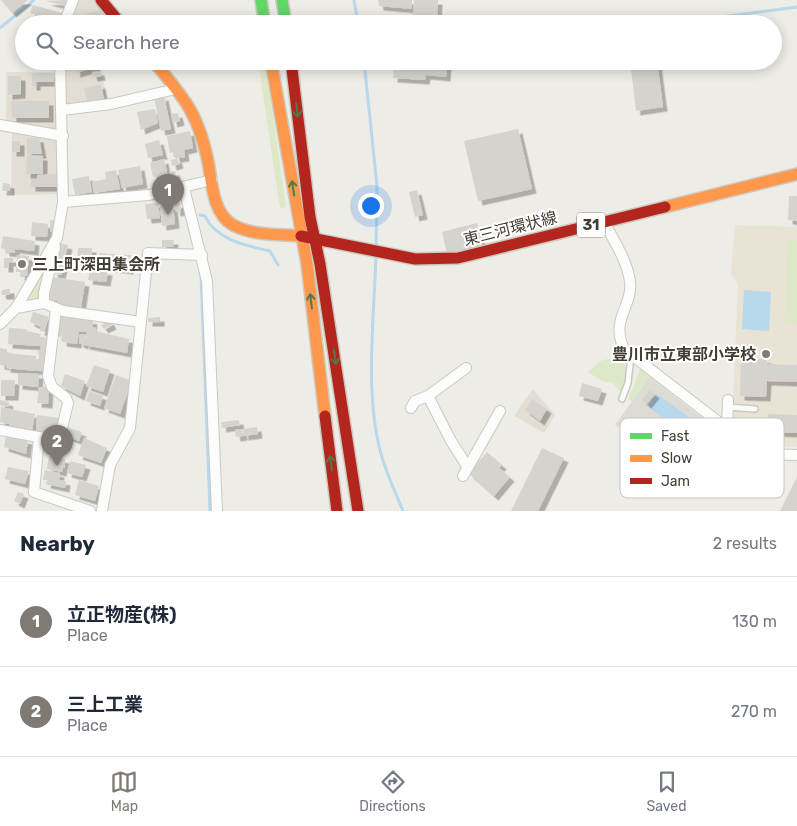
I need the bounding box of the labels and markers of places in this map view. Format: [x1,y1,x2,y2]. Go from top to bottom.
pin: 1 [152,174,184,215]
place label: 三上町深田集会所 [32,255,160,274]
marker: 三上町深田集会所 [16,258,28,270]
place label: 豊川市立東部小学校 [612,345,756,364]
marker: 豊川市立東部小学校 [760,348,772,360]
pin: 2 [41,425,73,466]

